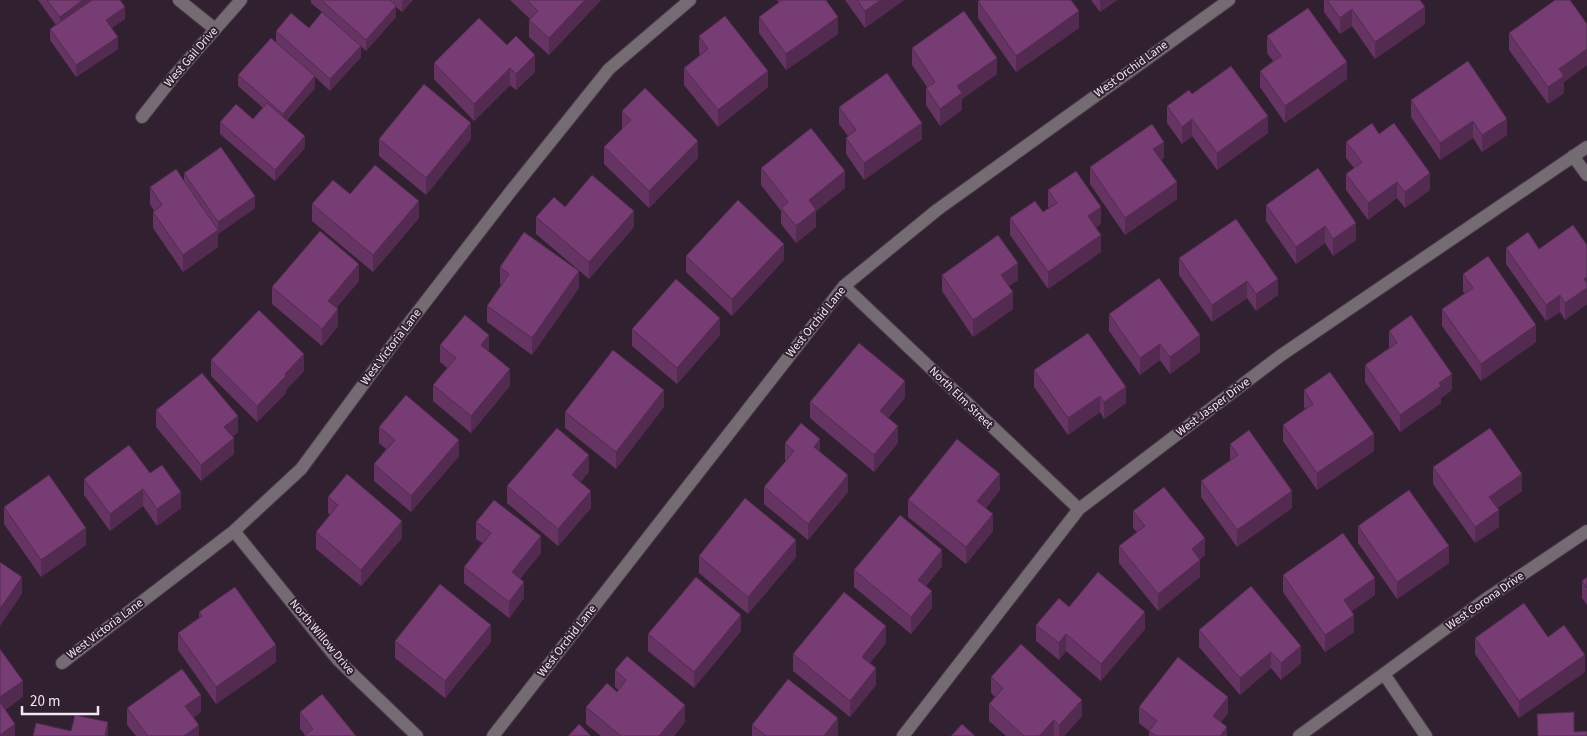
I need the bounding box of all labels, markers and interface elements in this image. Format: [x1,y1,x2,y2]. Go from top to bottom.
street label: West Gail Drive [160,23,222,91]
street label: West Orchid Lane [1091,37,1171,101]
street label: West Orchid Lane [782,283,850,361]
street label: West Victoria Lane [357,305,425,389]
street label: North Elm Street [925,363,997,433]
street label: West Jasper Drive [1172,374,1254,440]
street label: West Corona Drive [1443,568,1527,634]
street label: West Victoria Lane [63,595,147,663]
street label: North Willow Drive [285,596,359,678]
street label: West Orchid Lane [534,601,601,681]
scale bar [22,684,99,716]
text: 20 m [30,691,60,712]

